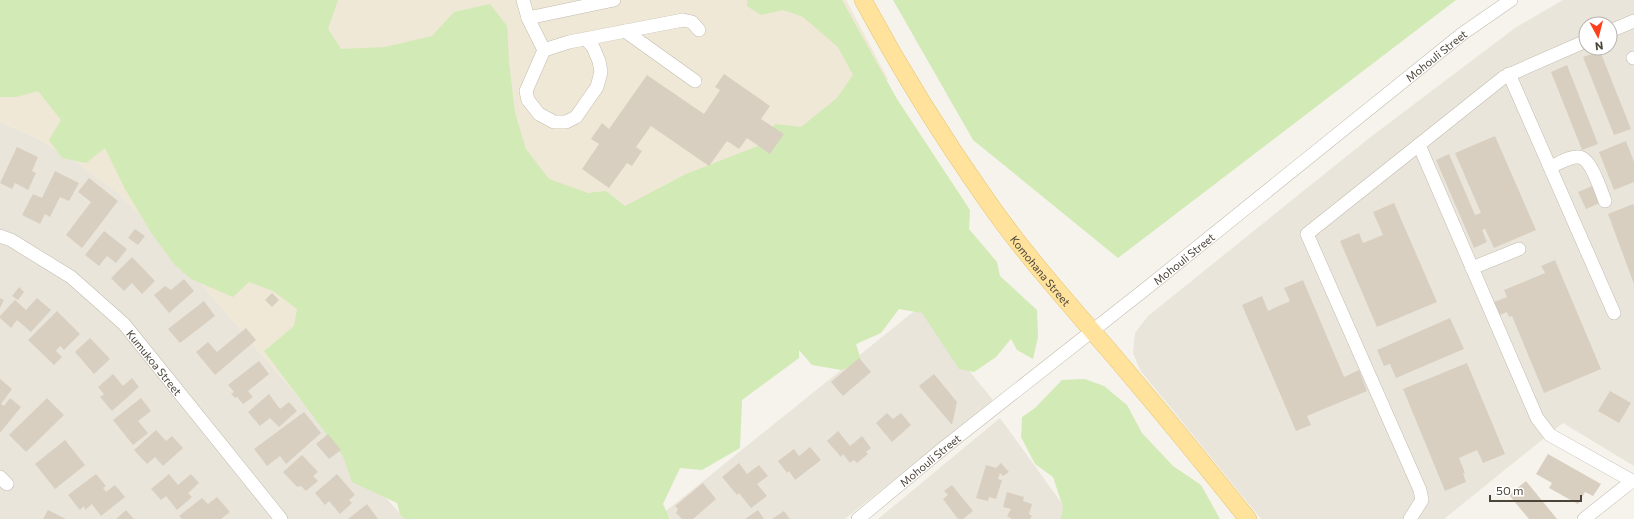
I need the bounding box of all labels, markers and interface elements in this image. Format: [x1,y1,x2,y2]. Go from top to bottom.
north arrow [1578,16,1618,56]
street label: Mohouli Street [1403,26,1469,84]
text: N [1594,39,1604,53]
street label: Mohouli Street [1150,229,1217,287]
street label: Komohana Street [1008,232,1074,308]
street label: Kumukoa Street [124,327,185,398]
street label: Mohouli Street [897,431,963,489]
scale bar [1490,477,1581,503]
text: 50 m [1496,483,1524,497]

